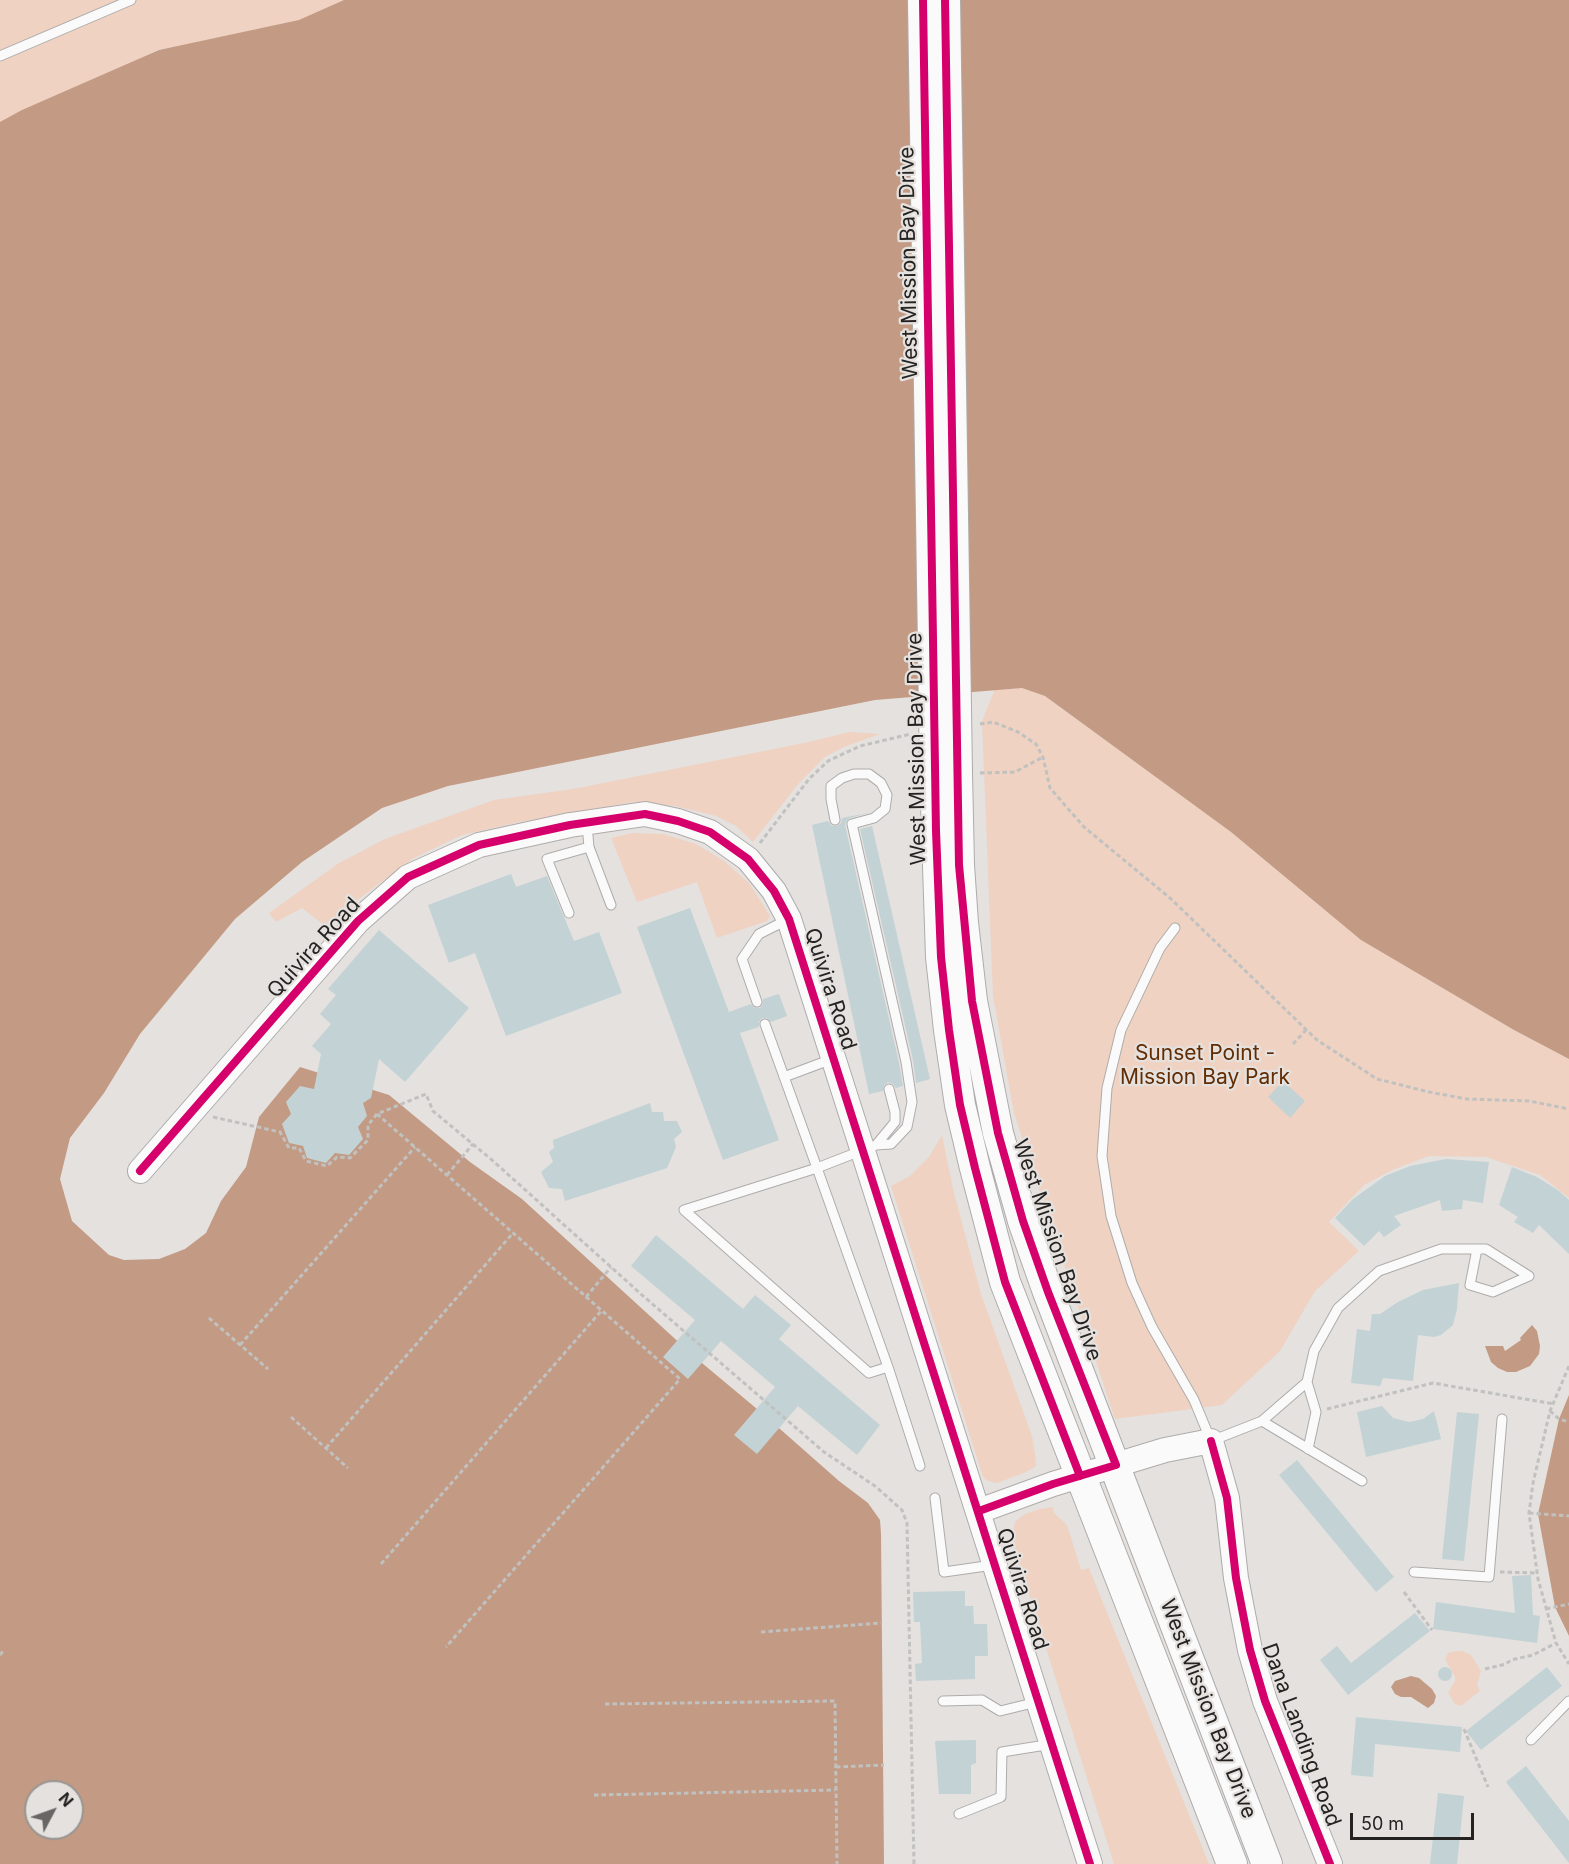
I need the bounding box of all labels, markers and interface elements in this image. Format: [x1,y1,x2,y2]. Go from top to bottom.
street label: West Mission Bay Drive [894,146,924,380]
street label: West Mission Bay Drive [902,632,932,866]
street label: Quivira Road [262,892,366,1004]
street label: Quivira Road [798,925,862,1053]
park label: Sunset Point - Mission Bay Park [1120,1041,1290,1091]
street label: West Mission Bay Drive [1007,1136,1107,1364]
street label: Quivira Road [990,1525,1054,1653]
street label: West Mission Bay Drive [1154,1596,1262,1822]
street label: Dana Landing Road [1256,1640,1346,1830]
north arrow [24,1780,84,1840]
text: N [55,1788,78,1811]
scale bar [1353,1801,1478,1839]
text: 50 m [1361,1813,1404,1834]

